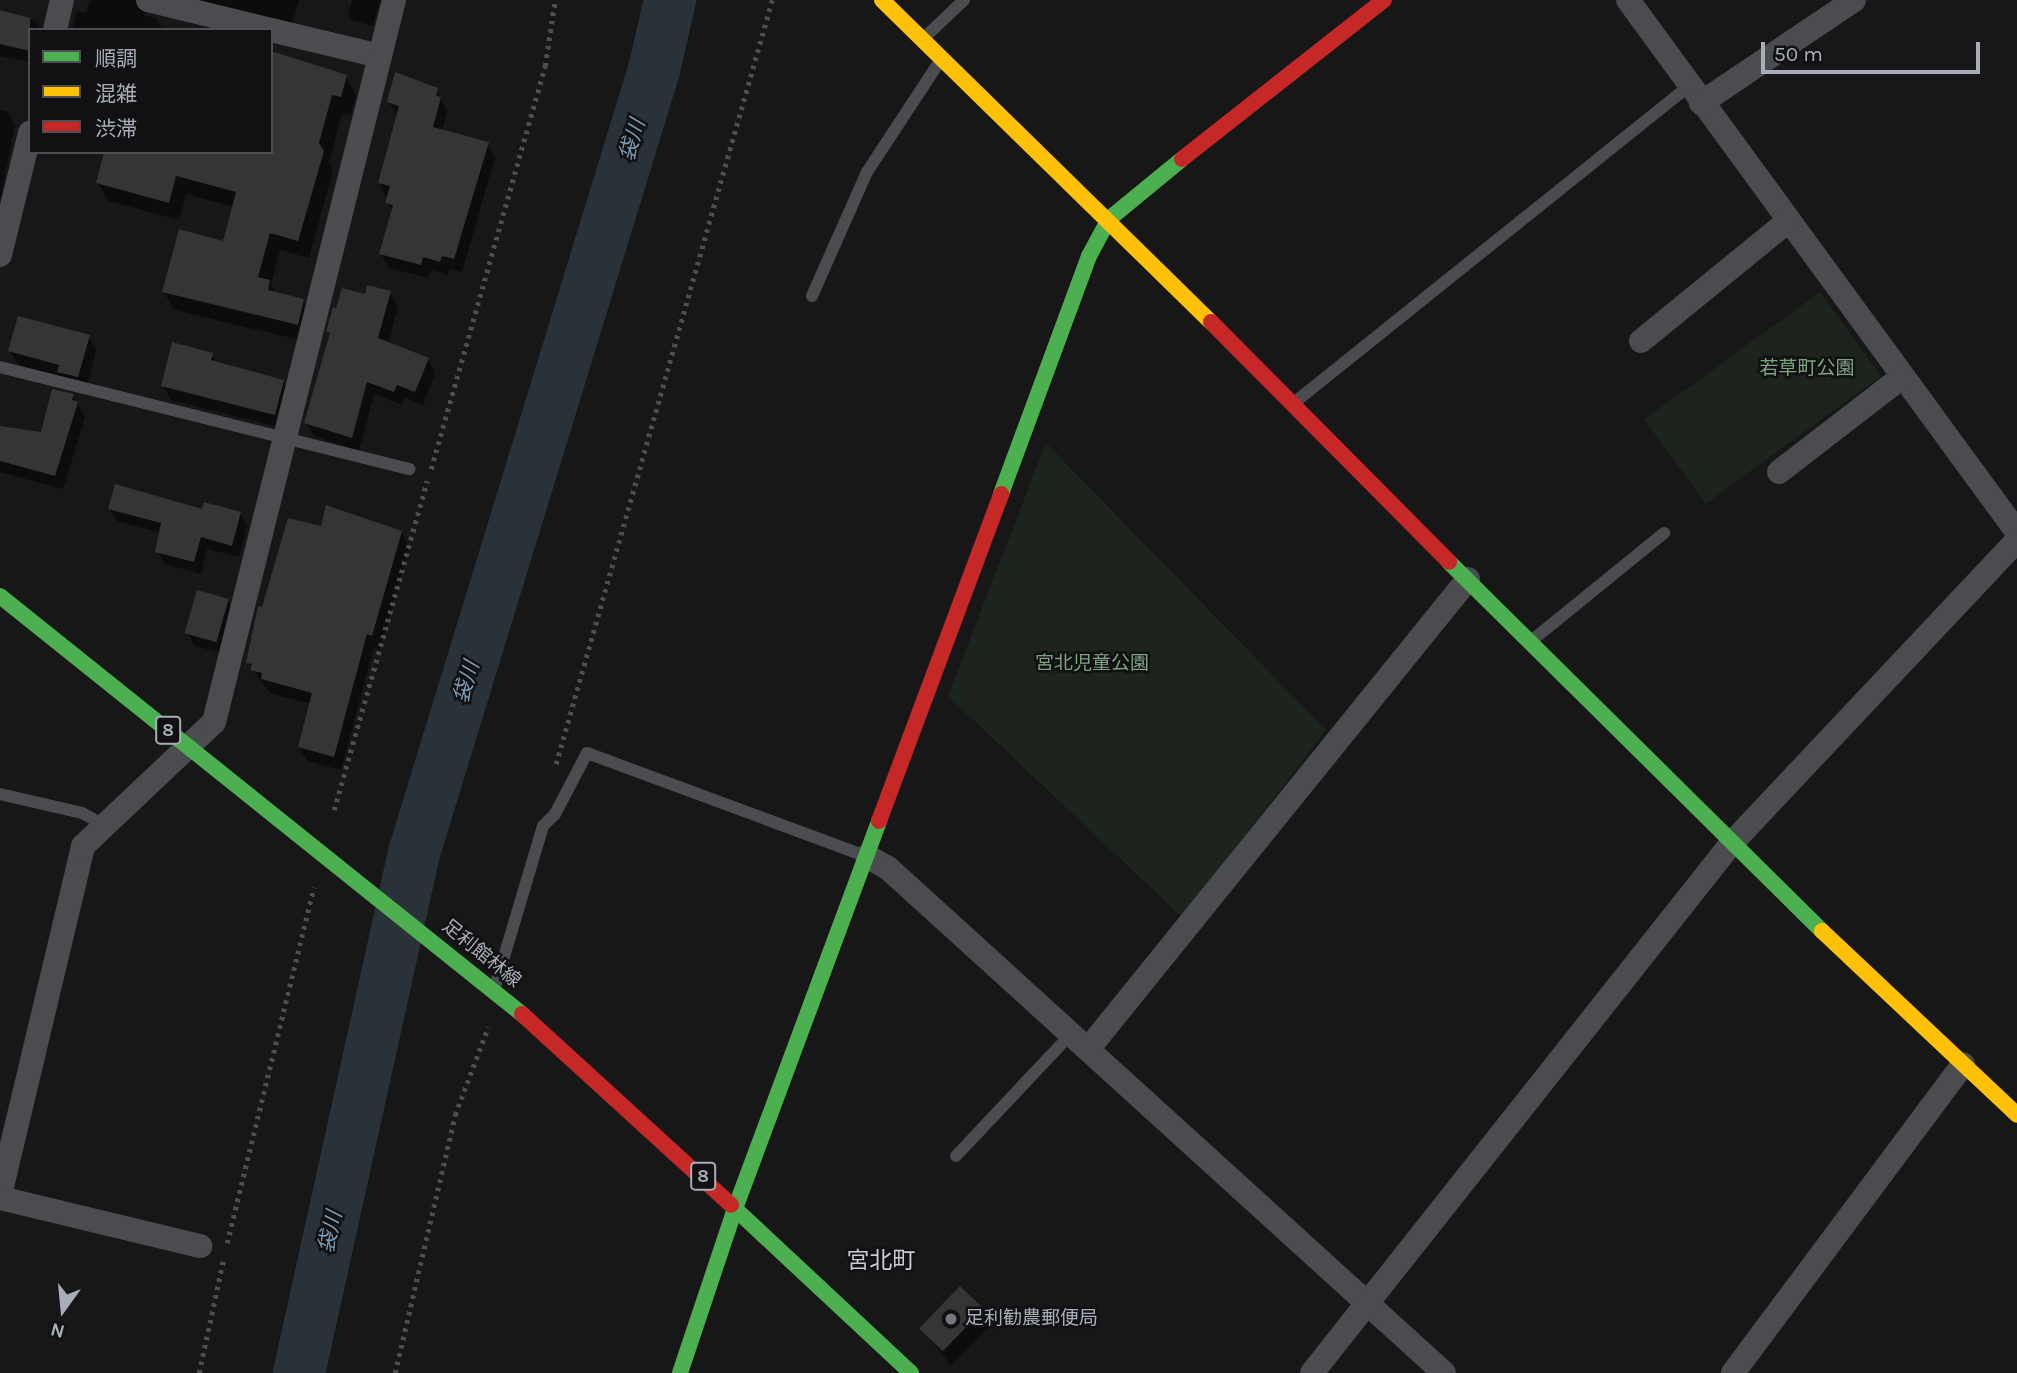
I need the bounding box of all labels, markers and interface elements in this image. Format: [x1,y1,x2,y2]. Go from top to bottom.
legend [28,28,273,154]
scale bar [1765,28,1984,72]
text: 50 m [1774,42,1823,66]
text: 順調 [95,47,137,71]
text: 混雑 [95,82,137,106]
water label: 袋川 [614,116,650,164]
text: 渋滞 [95,117,137,141]
park label: 若草町公園 [1760,358,1854,380]
park label: 宮北児童公園 [1035,653,1149,675]
water label: 袋川 [448,658,484,706]
road number: 8 [154,716,182,744]
street label: 足利館林線 [437,915,525,993]
road number: 8 [689,1162,717,1190]
water label: 袋川 [313,1209,347,1255]
district label: 宮北町 [847,1247,915,1275]
north arrow [28,1275,98,1345]
place label: 足利勧農郵便局 [965,1308,1098,1330]
marker: 足利勧農郵便局 [943,1311,959,1327]
text: N [48,1318,67,1343]

